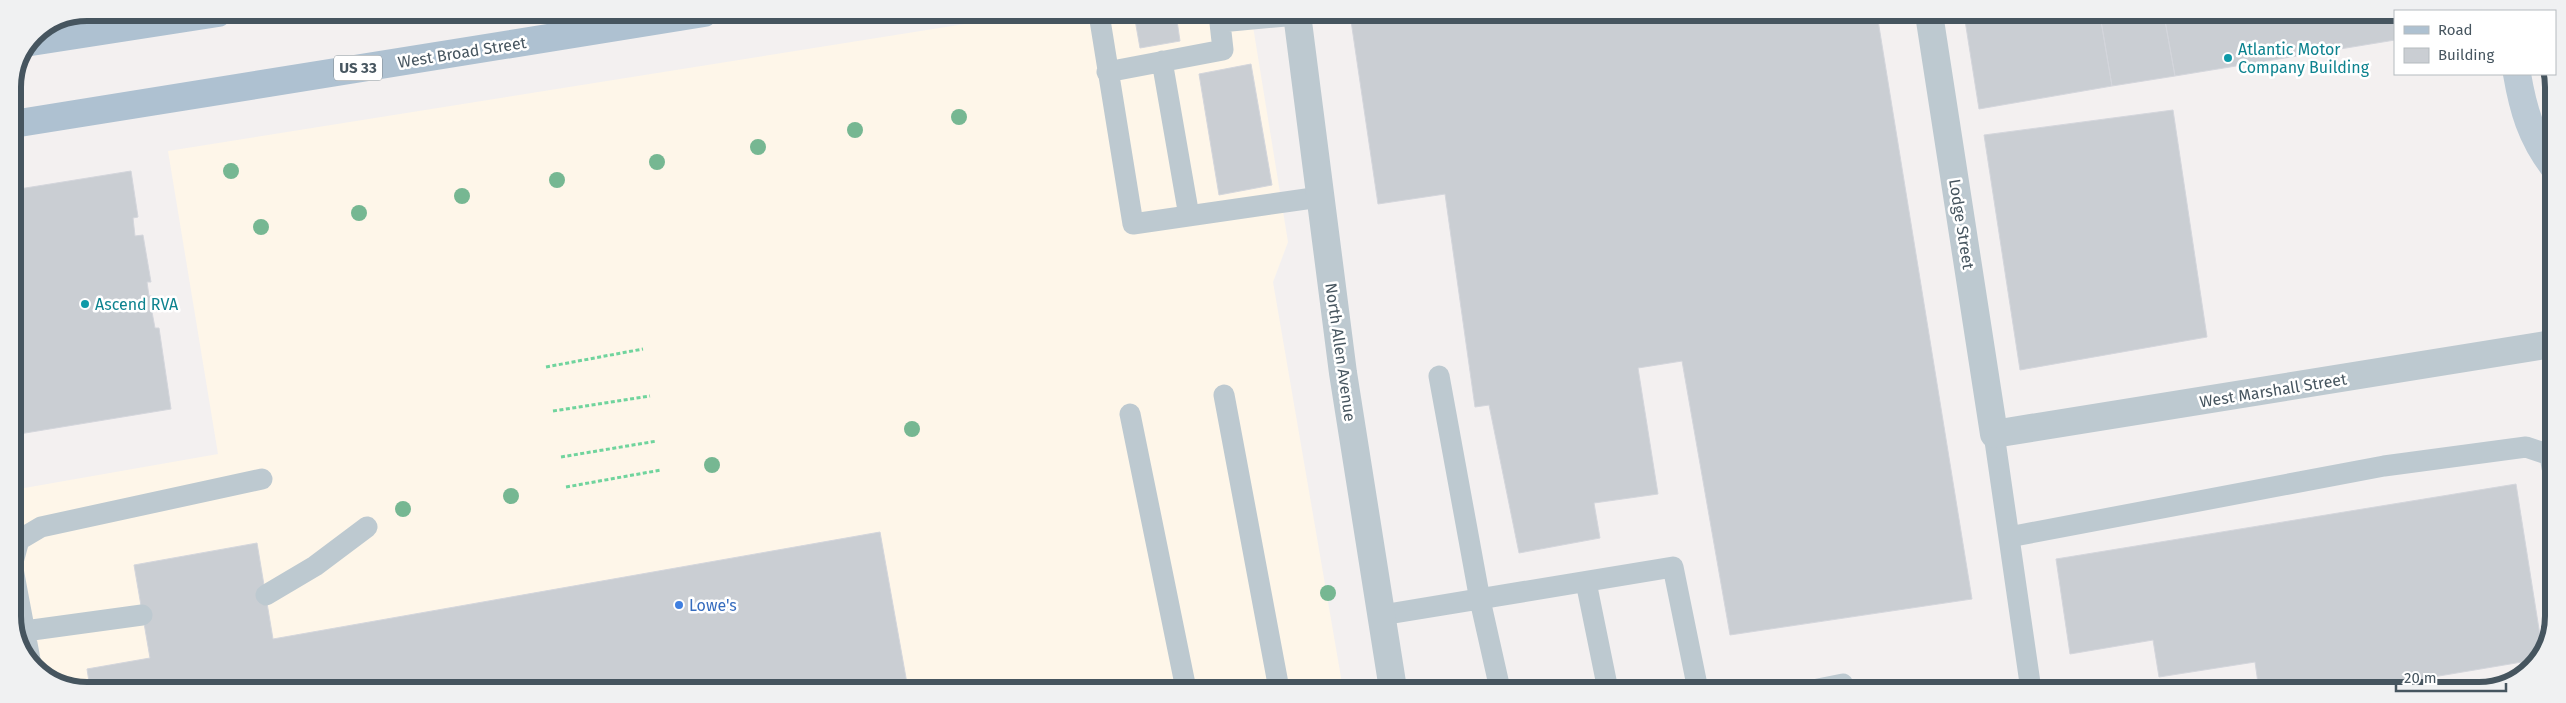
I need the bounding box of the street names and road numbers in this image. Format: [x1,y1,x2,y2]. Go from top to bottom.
street label: West Broad Street [396,33,528,72]
road number: US 33 [334,56,382,80]
street label: Lodge Street [1945,178,1978,271]
street label: North Allen Avenue [1321,282,1360,423]
street label: West Marshall Street [2198,369,2348,412]

